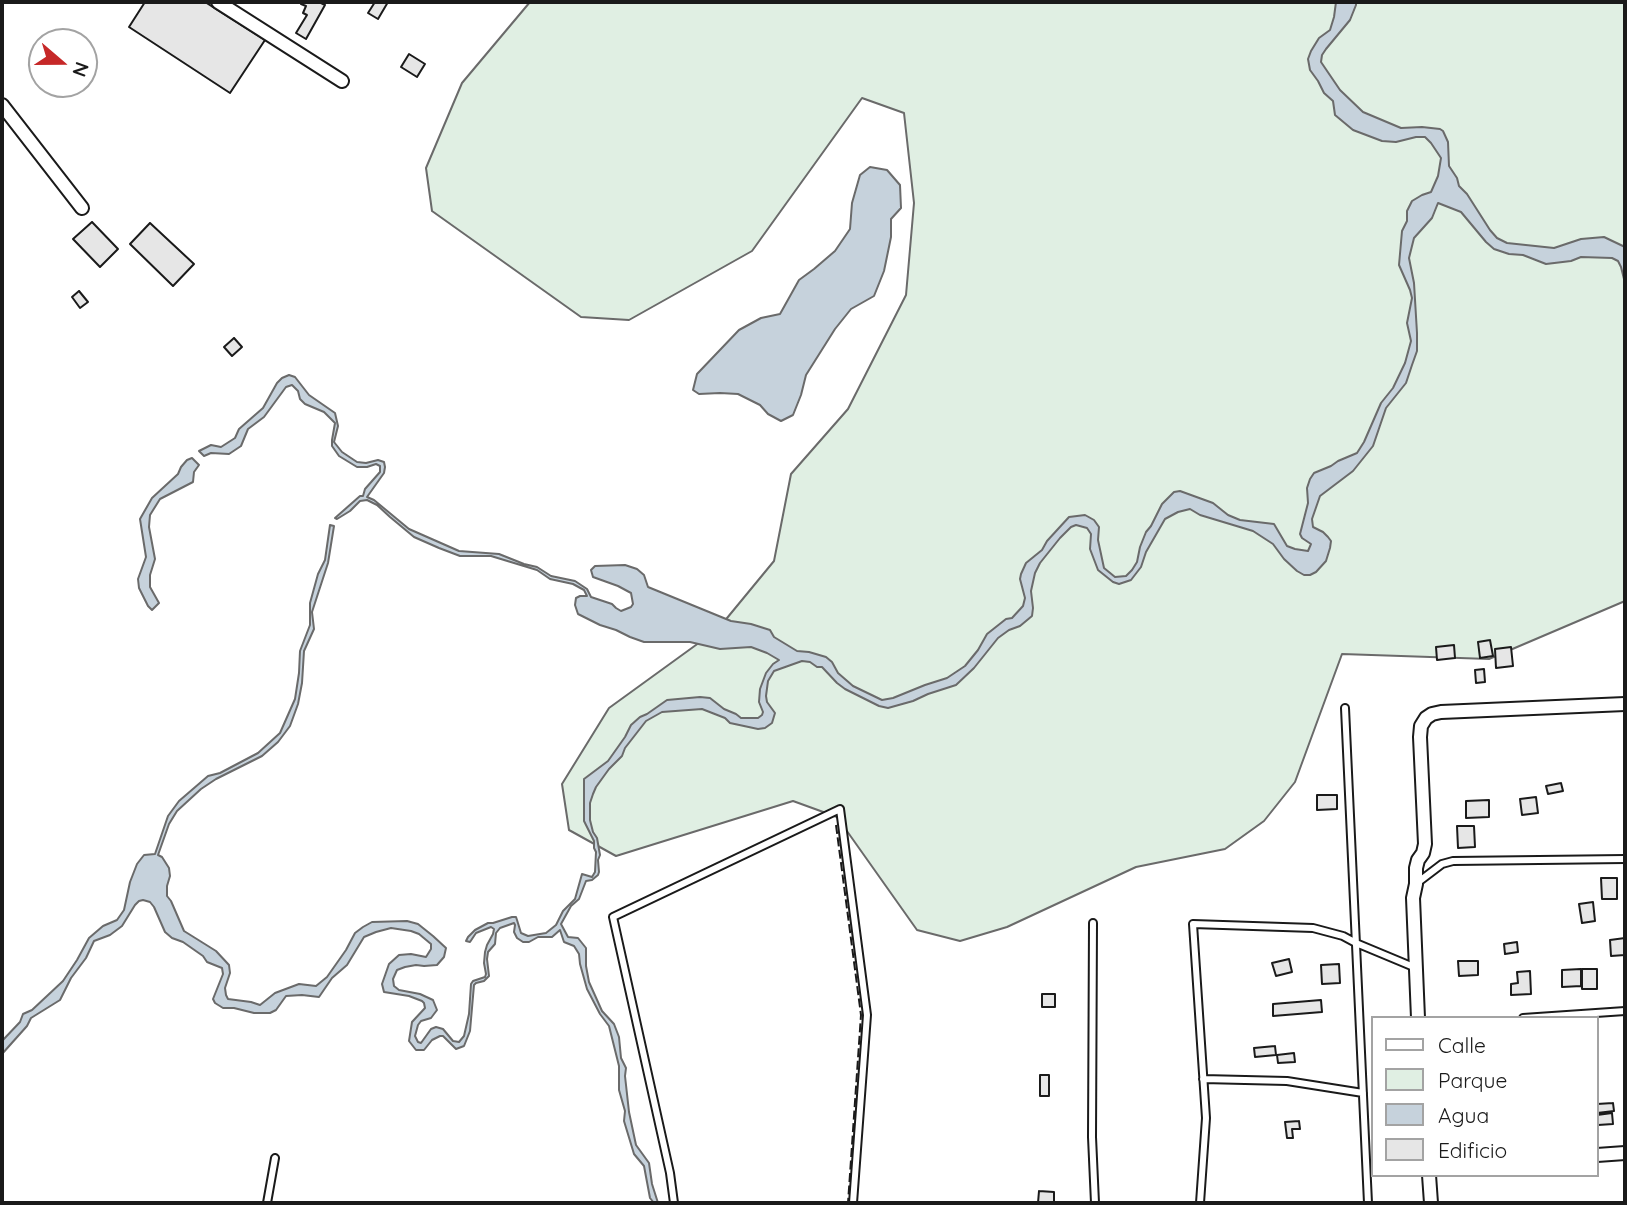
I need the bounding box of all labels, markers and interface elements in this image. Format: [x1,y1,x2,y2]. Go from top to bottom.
north arrow [28,28,98,98]
text: N [67,59,95,80]
legend [1372,1016,1599,1177]
text: Calle [1438,1032,1486,1058]
text: Parque [1438,1067,1507,1093]
text: Agua [1438,1102,1489,1128]
text: Edificio [1438,1137,1507,1163]

